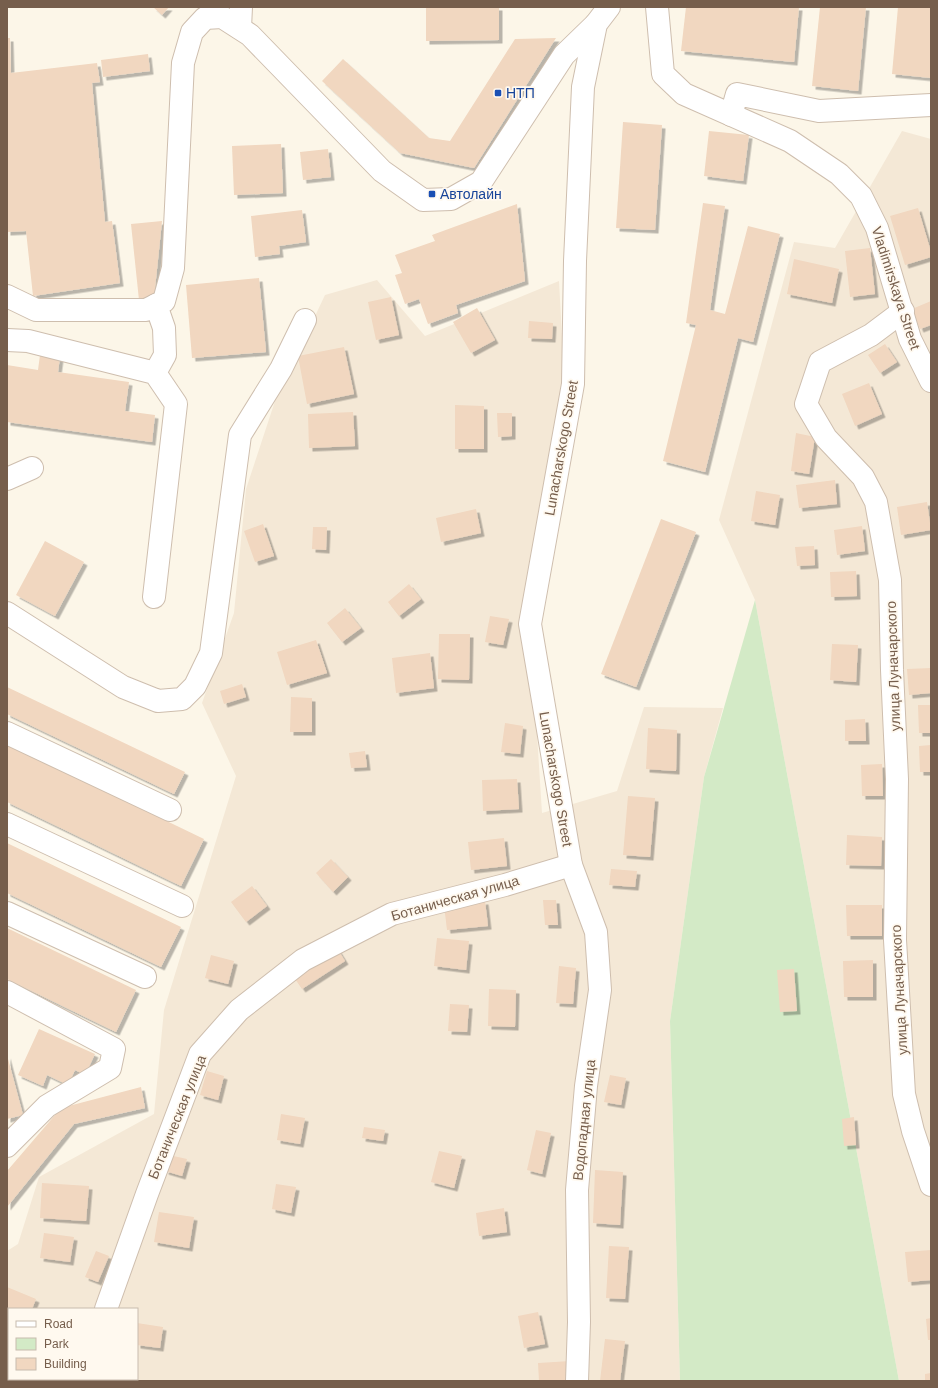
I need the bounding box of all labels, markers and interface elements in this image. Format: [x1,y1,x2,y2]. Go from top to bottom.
place label: НТП [506,85,535,101]
marker: НТП [493,88,503,98]
place label: Автолайн [440,186,502,202]
marker: Автолайн [427,189,437,199]
street label: Vladimirskaya Street [869,224,923,352]
street label: Lunacharskogo Street [541,379,581,517]
street label: улица Луначарского [883,600,903,731]
street label: Lunacharskogo Street [536,710,576,848]
street label: Ботаническая улица [389,872,521,924]
street label: улица Луначарского [888,924,910,1056]
street label: Ботаническая улица [145,1052,209,1181]
street label: Водопадная улица [570,1058,598,1181]
legend [8,1308,138,1380]
text: Road [44,1317,73,1331]
text: Park [44,1337,70,1351]
text: Building [44,1357,87,1371]

